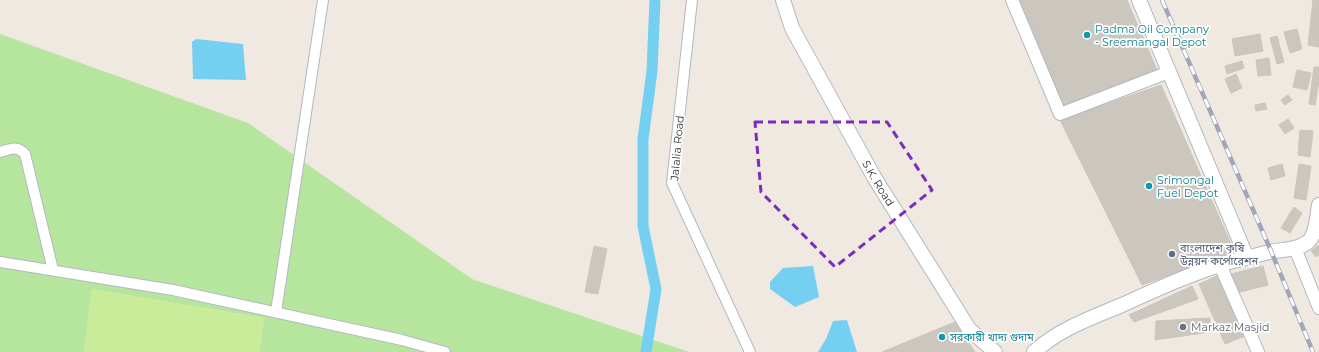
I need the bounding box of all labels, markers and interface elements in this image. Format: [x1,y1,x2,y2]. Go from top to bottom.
place label: Padma Oil Company - Sreemangal Depot [1095,22,1209,49]
marker: Padma Oil Company - Sreemangal Depot [1082,30,1092,40]
street label: Jalalia Road [667,115,687,182]
street label: S.K. Road [859,158,897,209]
place label: Srimongal Fuel Depot [1157,173,1219,200]
marker: Srimongal Fuel Depot [1144,181,1154,191]
place label: বাংলাদেশ কৃষি উন্নয়ন কর্পোরেশন [1179,241,1259,268]
marker: বাংলাদেশ কৃষি উন্নয়ন কর্পোরেশন [1167,249,1177,259]
place label: Markaz Masjid [1191,320,1270,334]
marker: Markaz Masjid [1178,322,1188,332]
place label: সরকারী খাদ্য গুদাম [949,330,1034,344]
marker: সরকারী খাদ্য গুদাম [937,332,947,342]

